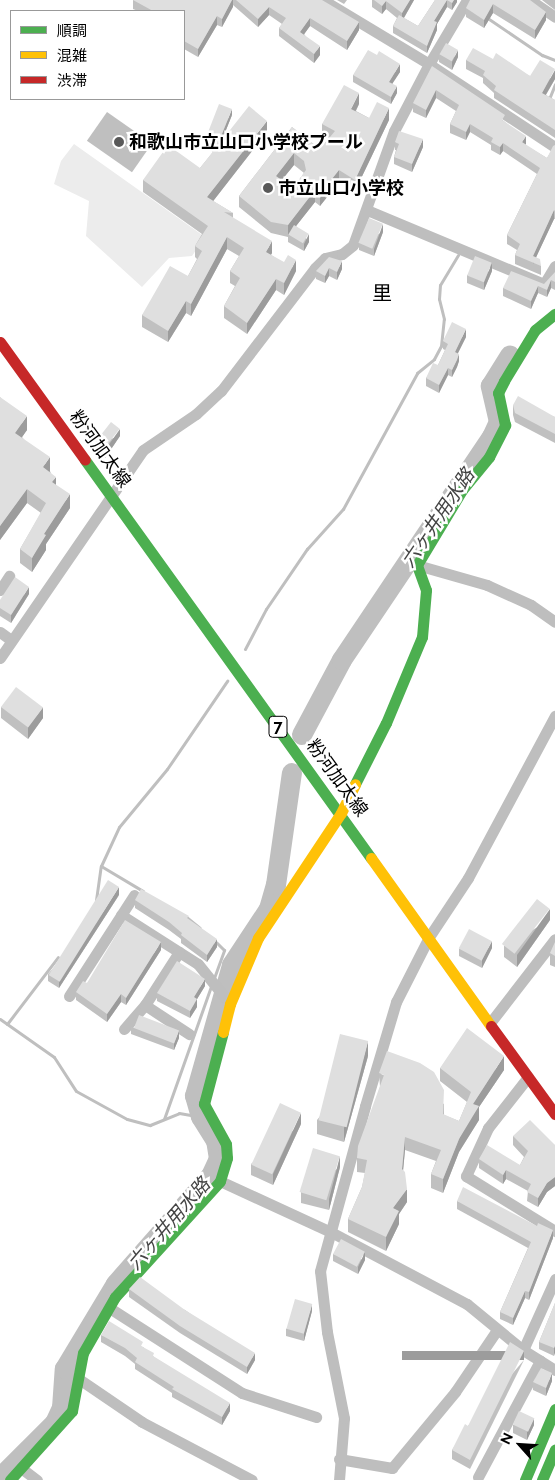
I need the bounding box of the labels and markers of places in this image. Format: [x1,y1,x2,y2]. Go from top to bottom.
place label: 和歌山市立山口小学校プール [129,131,363,153]
marker: 和歌山市立山口小学校プール [113,136,125,148]
place label: 市立山口小学校 [278,177,404,199]
marker: 市立山口小学校 [262,182,274,194]

